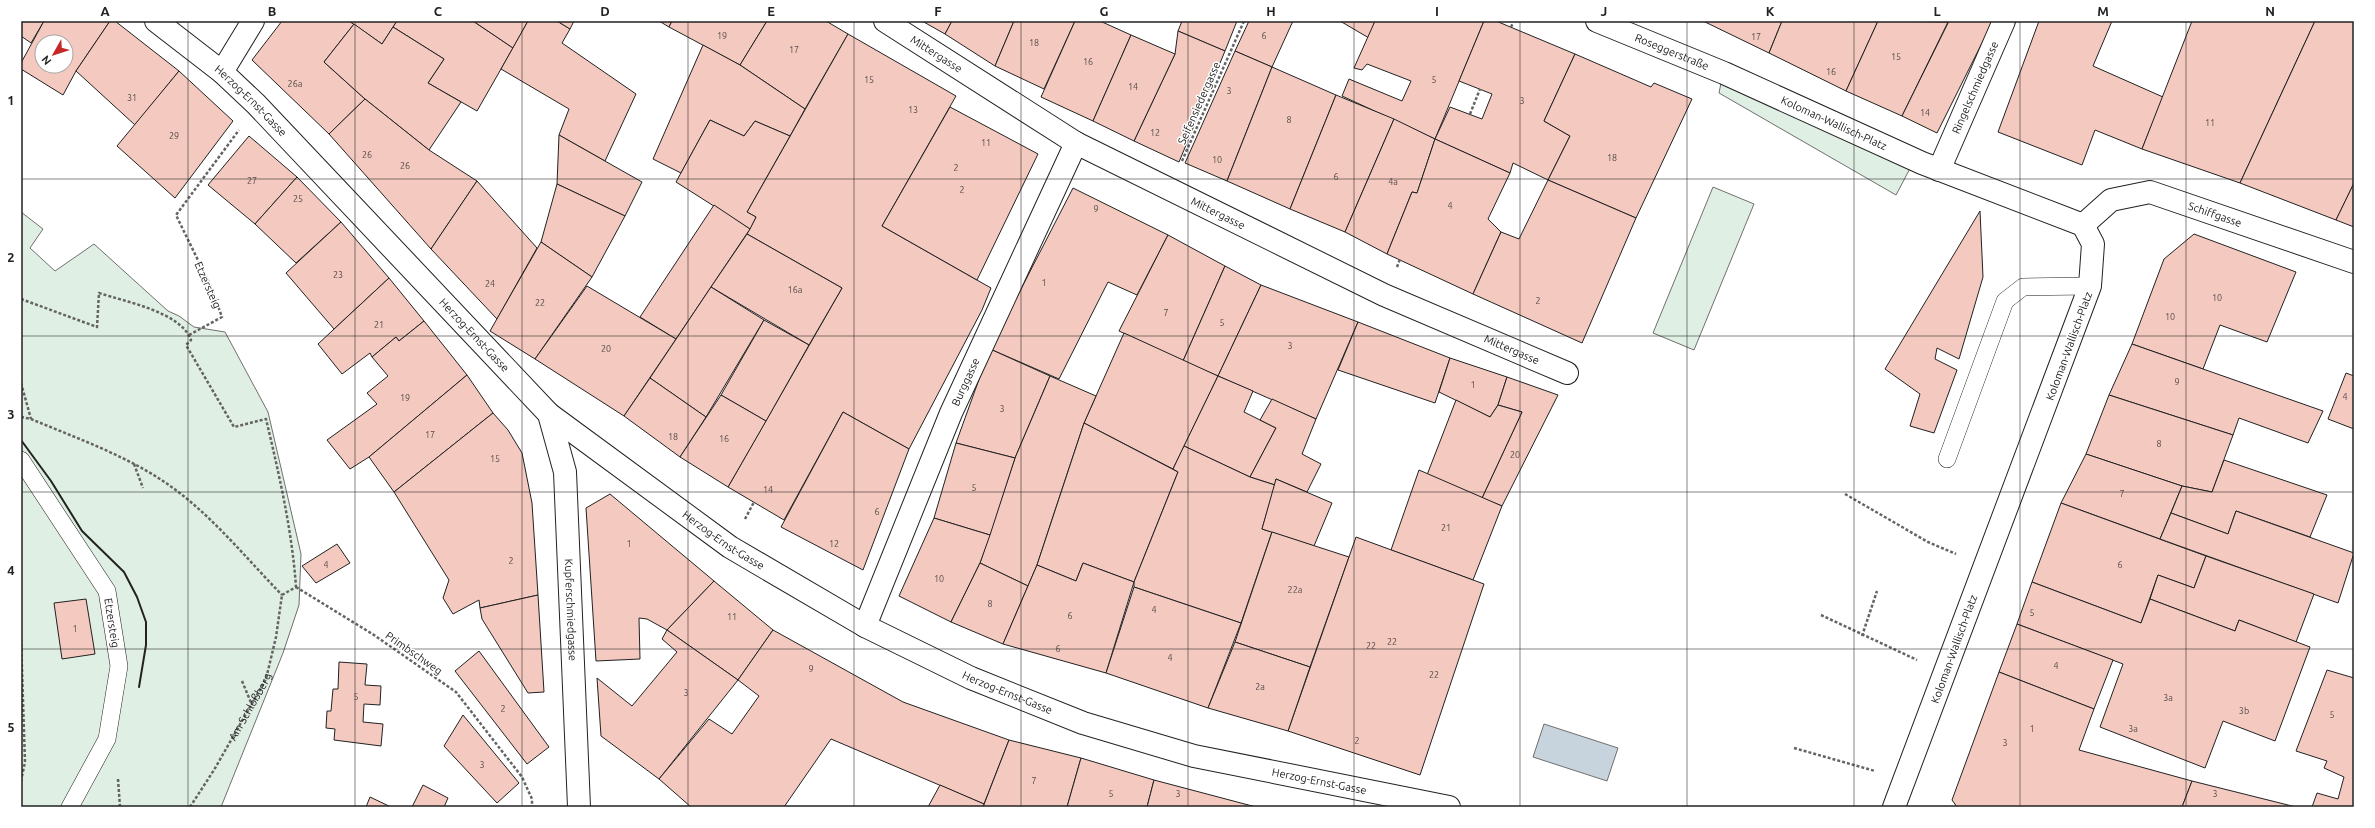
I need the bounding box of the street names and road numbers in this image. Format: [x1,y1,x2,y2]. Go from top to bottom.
street label: Roseggerstraße [1633,31,1711,72]
street label: Mittergasse [908,33,964,75]
street label: Ringelschmiedgasse [1950,39,2000,136]
street label: Seifensiedergasse [1175,60,1223,146]
street label: Herzog-Ernst-Gasse [212,63,289,139]
street label: Koloman-Wallisch-Platz [1779,94,1889,152]
street label: Mittergasse [1189,195,1247,231]
street label: Schiffgasse [2187,200,2243,229]
street label: Etzersteig [192,260,224,310]
street label: Koloman-Wallisch-Platz [2044,290,2094,402]
street label: Herzog-Ernst-Gasse [437,296,512,374]
street label: Mittergasse [1482,332,1541,367]
street label: Burggasse [949,356,982,408]
street label: Herzog-Ernst-Gasse [680,508,767,572]
street label: Kupferschmiedgasse [563,558,579,661]
street label: Koloman-Wallisch-Platz [1929,593,1979,705]
street label: Etzersteig [102,597,122,648]
street label: Primbschweg [383,629,445,677]
street label: Herzog-Ernst-Gasse [960,669,1054,716]
street label: Am Schloßberg [226,672,273,742]
street label: Herzog-Ernst-Gasse [1271,766,1368,796]

